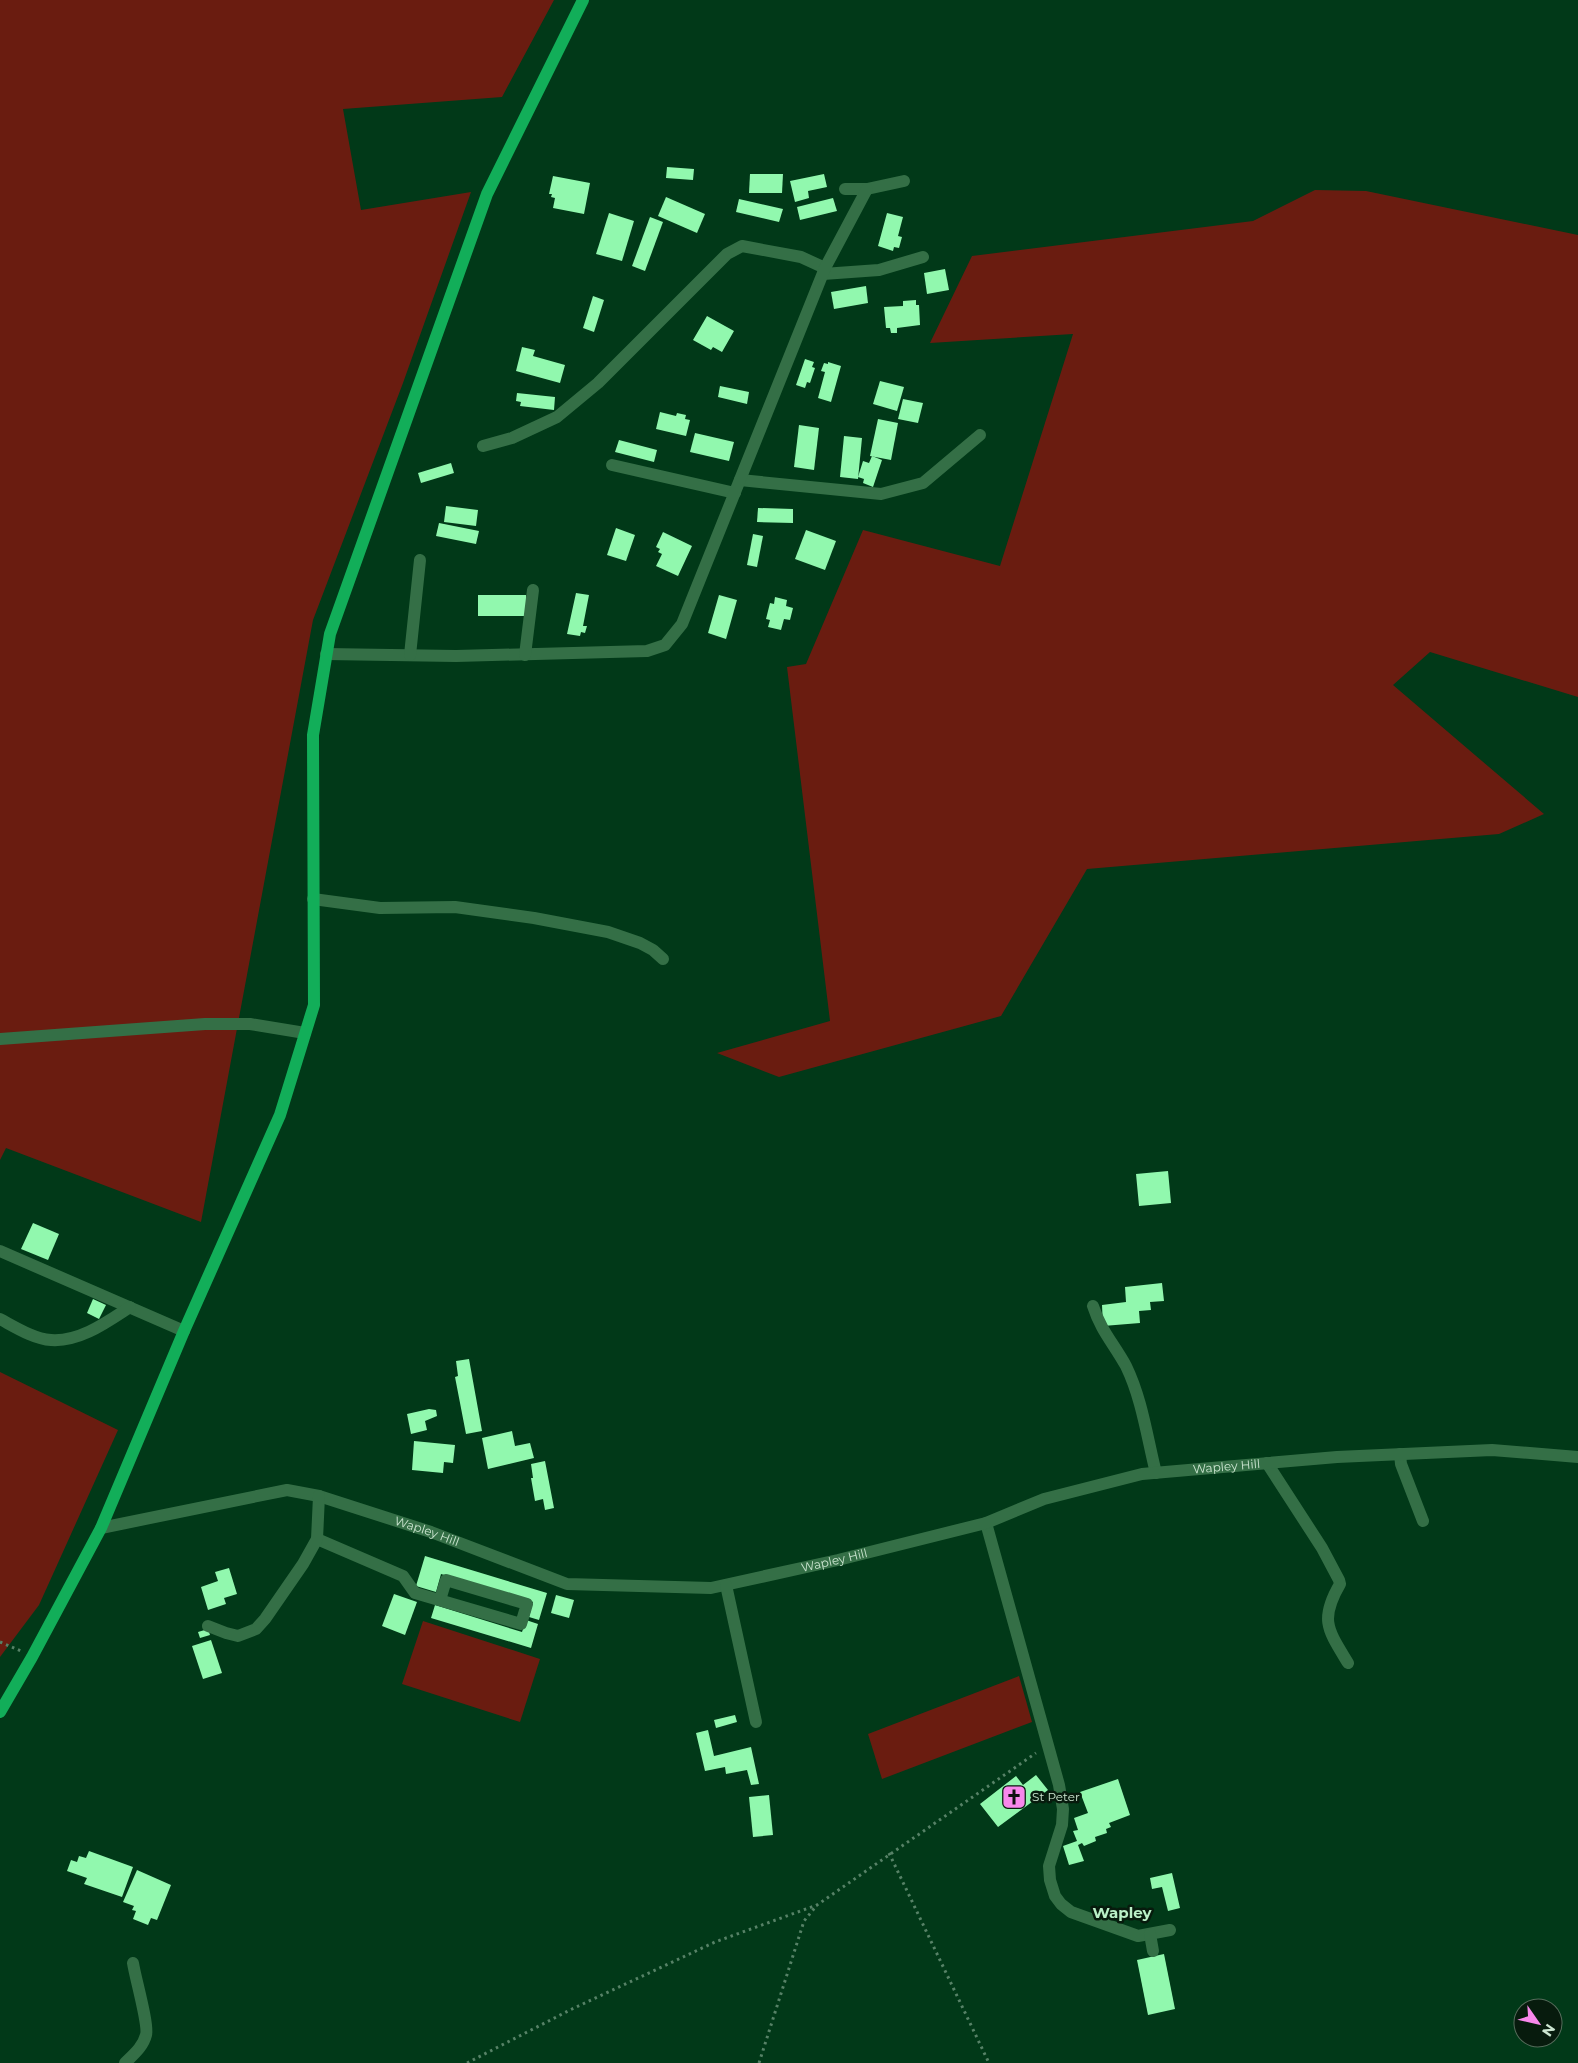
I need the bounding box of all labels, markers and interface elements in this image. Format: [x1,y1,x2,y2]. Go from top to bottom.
street label: Wapley Hill [1192,1456,1261,1477]
street label: Wapley Hill [393,1513,462,1549]
street label: Wapley Hill [800,1545,869,1575]
church icon: St Peter [1001,1784,1027,1810]
place label: St Peter [1032,1789,1080,1804]
district label: Wapley [1092,1903,1153,1922]
north arrow [1513,1998,1563,2048]
text: N [1538,2021,1559,2040]

